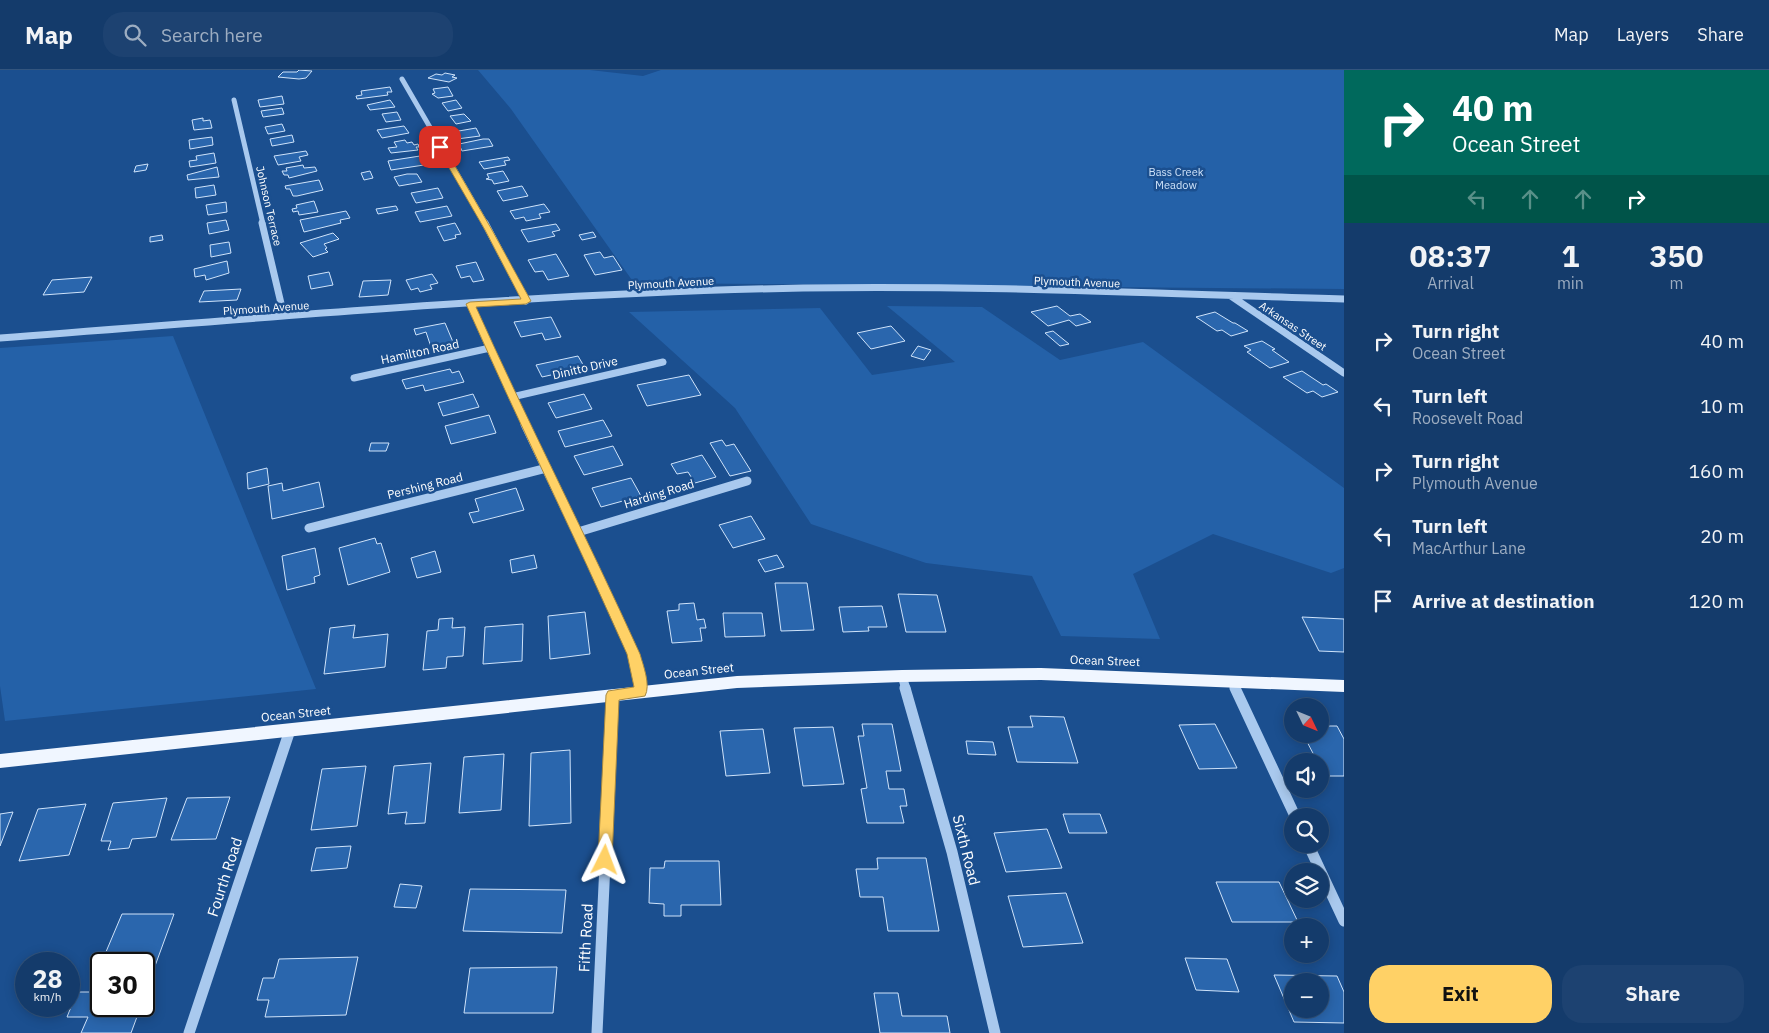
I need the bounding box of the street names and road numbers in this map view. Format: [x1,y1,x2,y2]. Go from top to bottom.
street label: Johnson Terrace [253,165,285,247]
street label: Plymouth Avenue [1034,273,1120,291]
street label: Plymouth Avenue [627,274,715,292]
street label: Plymouth Avenue [222,298,310,318]
street label: Arkansas Street [1257,298,1329,354]
street label: Hamilton Road [379,336,460,367]
street label: Dinitto Drive [551,353,619,382]
street label: Pershing Road [386,469,464,502]
street label: Harding Road [622,476,696,511]
street label: Ocean Street [1070,652,1140,669]
street label: Ocean Street [663,659,735,682]
street label: Ocean Street [260,702,332,725]
street label: Sixth Road [949,813,984,887]
street label: Fourth Road [203,835,246,919]
street label: Fifth Road [574,903,597,973]

